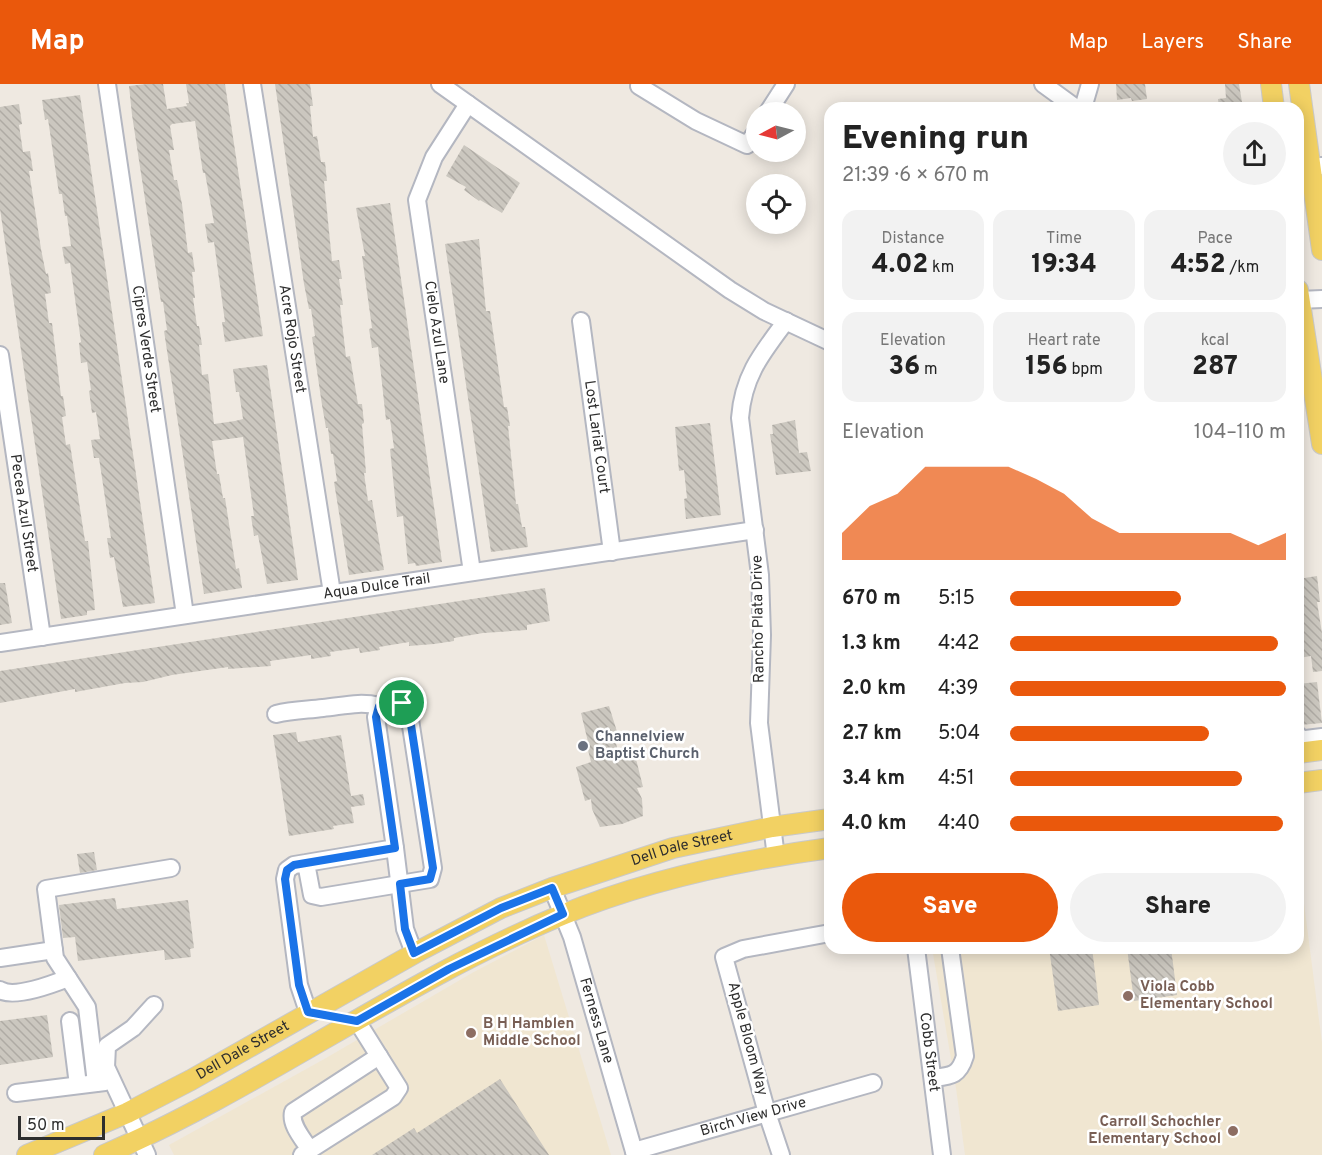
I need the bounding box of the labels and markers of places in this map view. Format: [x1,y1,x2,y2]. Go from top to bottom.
pin [376,677,427,728]
place label: Channelview Baptist Church [595,728,699,764]
marker: Channelview Baptist Church [576,739,590,753]
place label: Viola Cobb Elementary School [1140,978,1273,1014]
marker: Viola Cobb Elementary School [1121,989,1135,1003]
place label: B H Hamblen Middle School [483,1015,581,1051]
marker: B H Hamblen Middle School [464,1026,478,1040]
place label: Carroll Schochler Elementary School [1088,1113,1222,1149]
marker: Carroll Schochler Elementary School [1226,1124,1240,1138]

